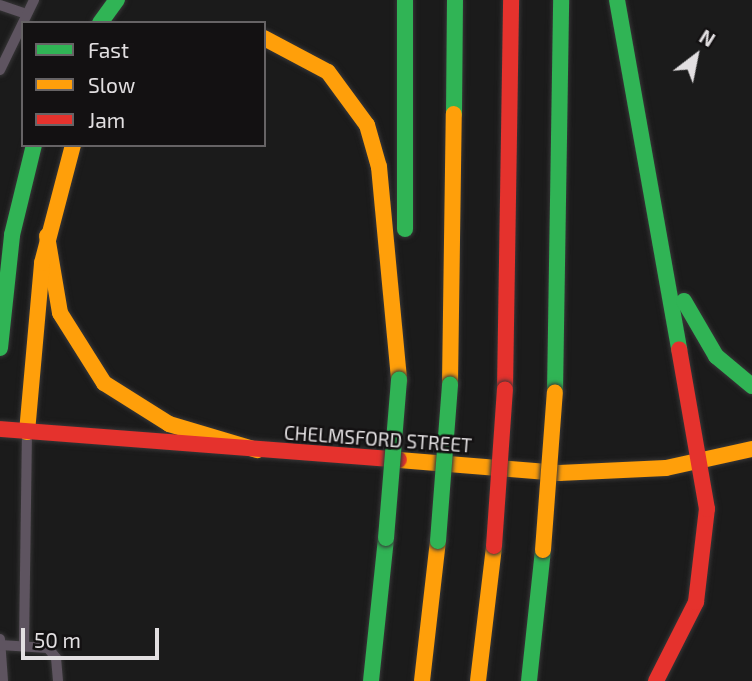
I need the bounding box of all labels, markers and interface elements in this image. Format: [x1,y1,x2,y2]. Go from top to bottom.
legend [21,21,266,147]
north arrow [661,21,731,91]
text: N [695,24,719,51]
text: Fast [88,37,129,62]
text: Slow [88,72,135,97]
text: Jam [88,107,125,132]
street label: CHELMSFORD STREET [283,421,473,457]
scale bar [24,614,163,658]
text: 50 m [34,627,81,652]

